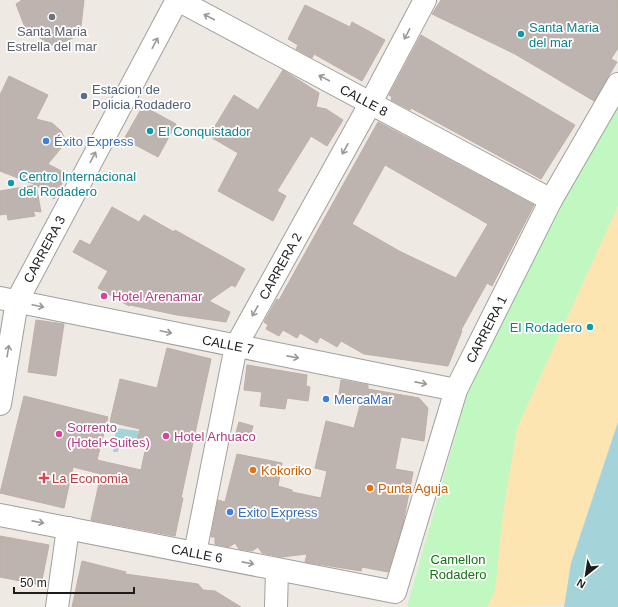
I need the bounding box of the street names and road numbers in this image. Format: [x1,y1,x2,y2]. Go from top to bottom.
street label: CALLE 8 [337,82,390,119]
street label: CARRERA 3 [21,213,68,285]
street label: CARRERA 2 [256,230,305,302]
street label: CARRERA 1 [463,293,510,365]
street label: CALLE 7 [201,332,255,357]
street label: CALLE 6 [170,541,224,566]

